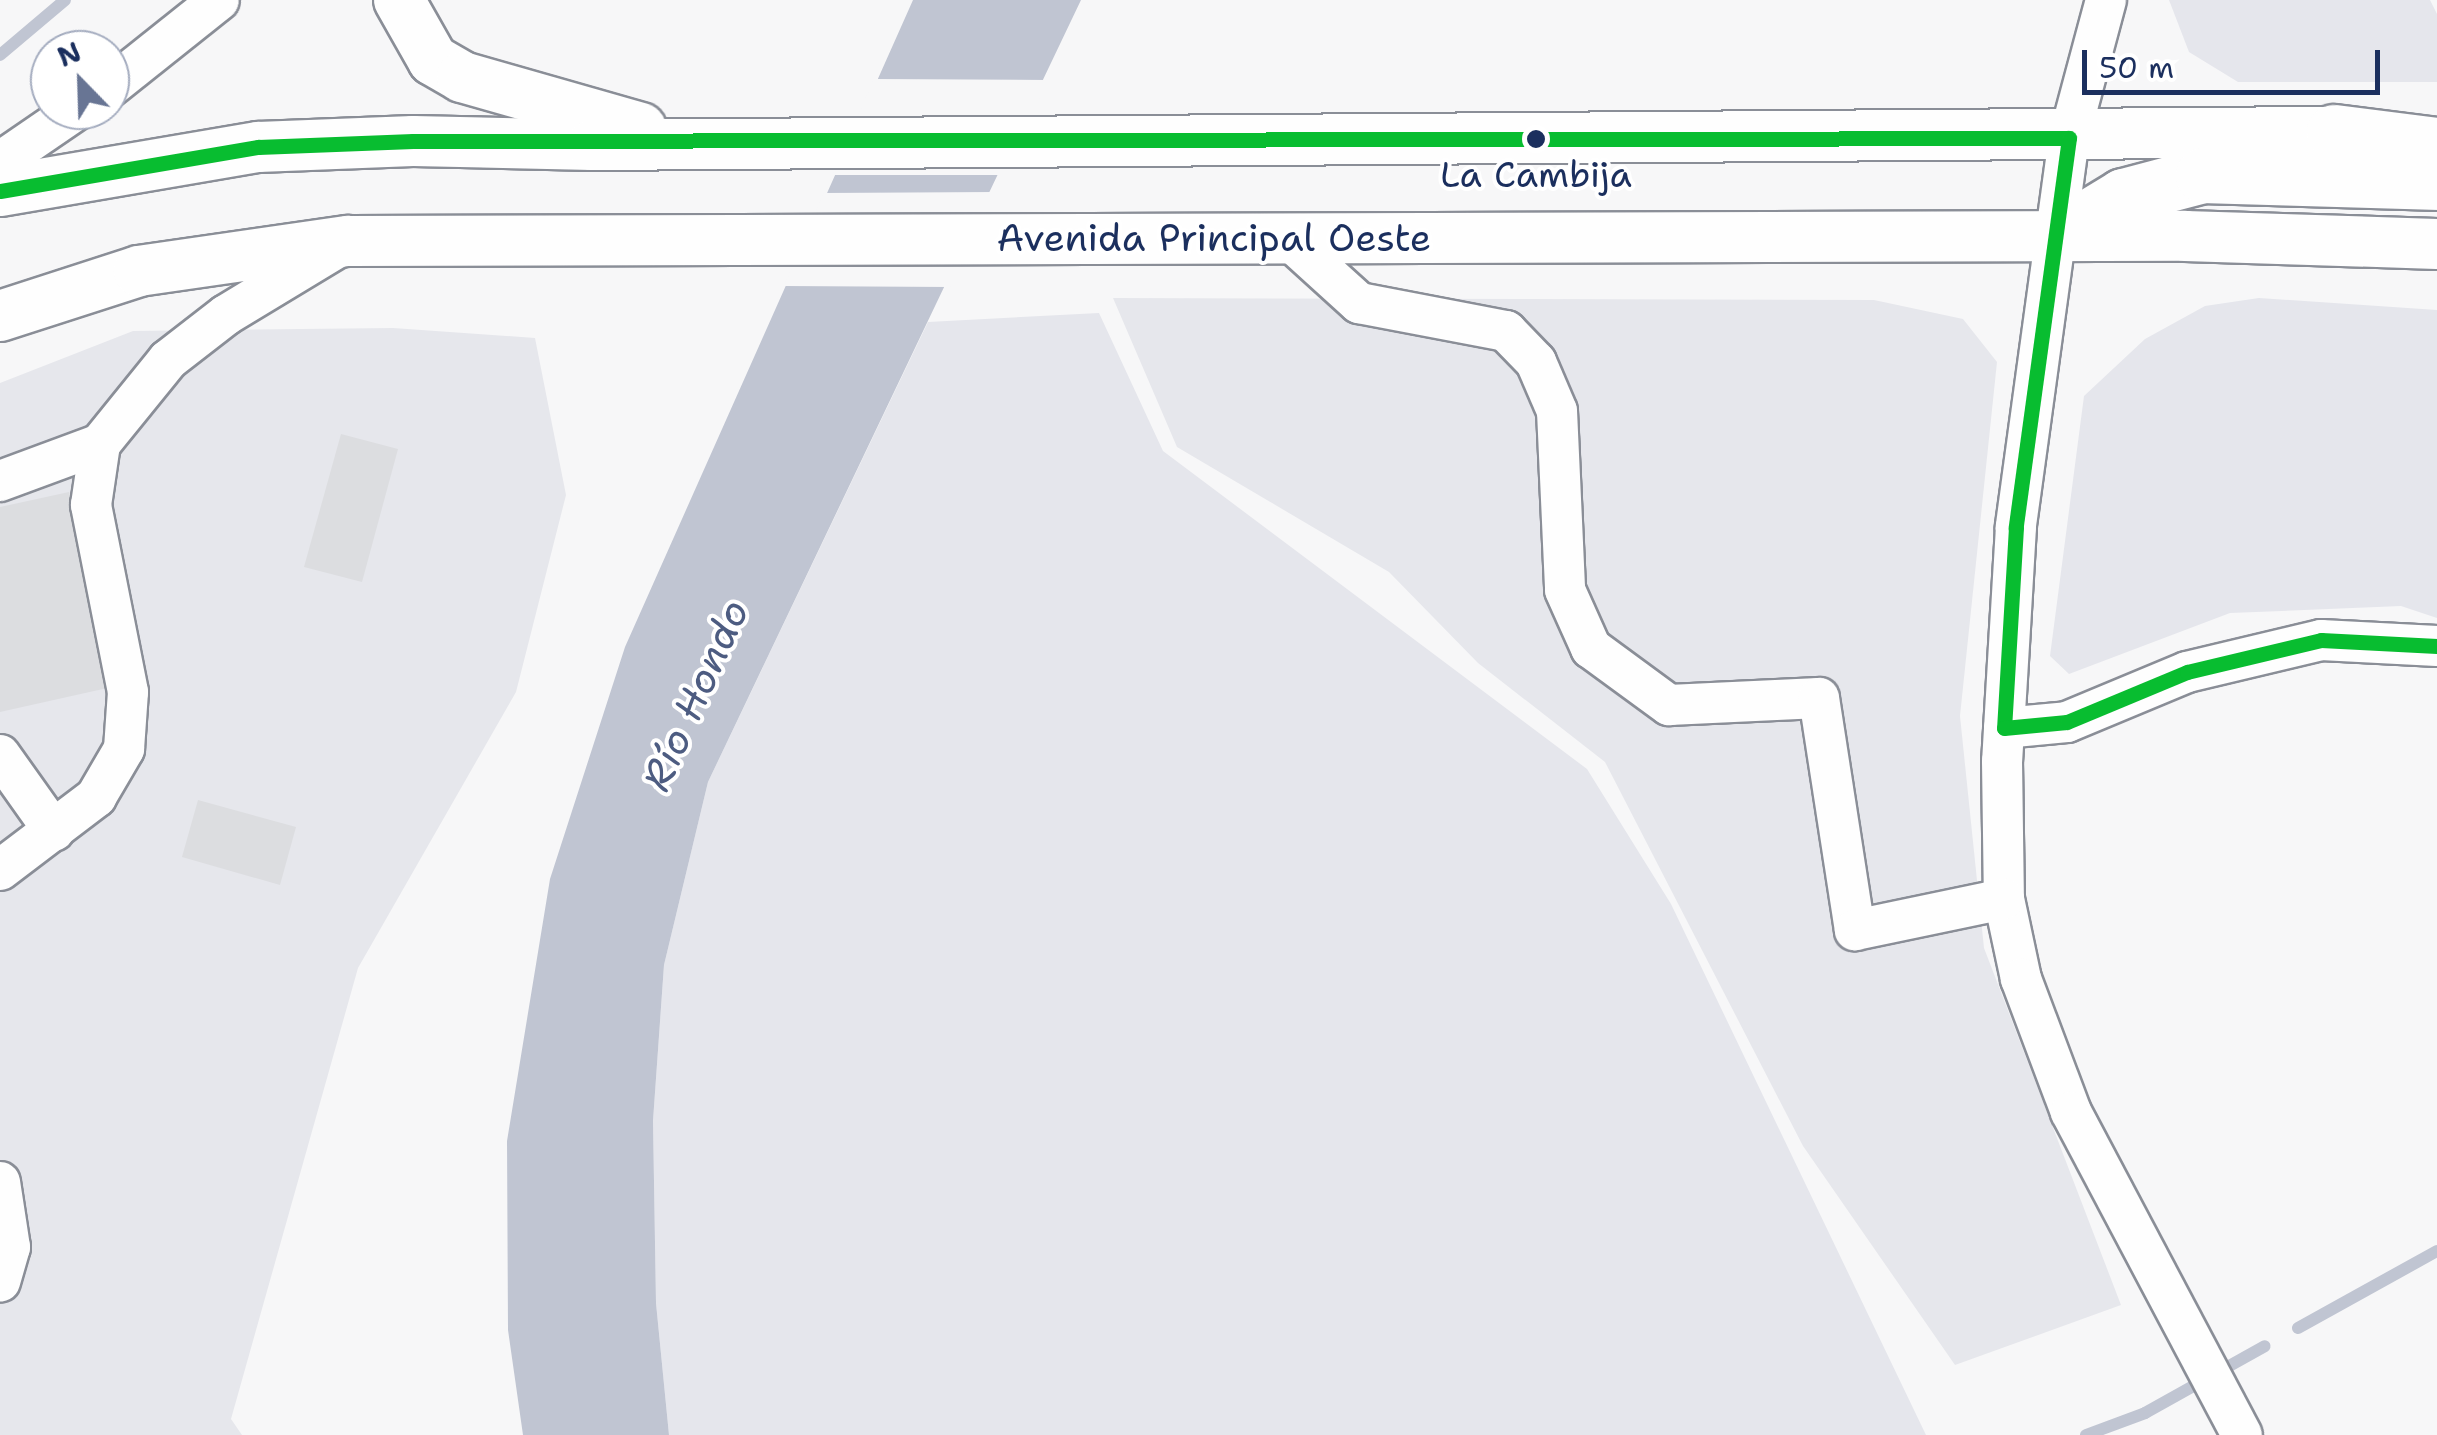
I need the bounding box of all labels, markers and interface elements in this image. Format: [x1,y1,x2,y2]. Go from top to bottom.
north arrow [30,30,130,130]
scale bar [2087,30,2384,92]
text: N [51,32,87,76]
text: 50 m [2099,47,2174,88]
marker: La Cambija [1526,129,1546,149]
place label: La Cambija [1440,153,1632,197]
street label: Avenida Principal Oeste [997,215,1431,261]
water label: Río Hondo [632,592,758,798]

